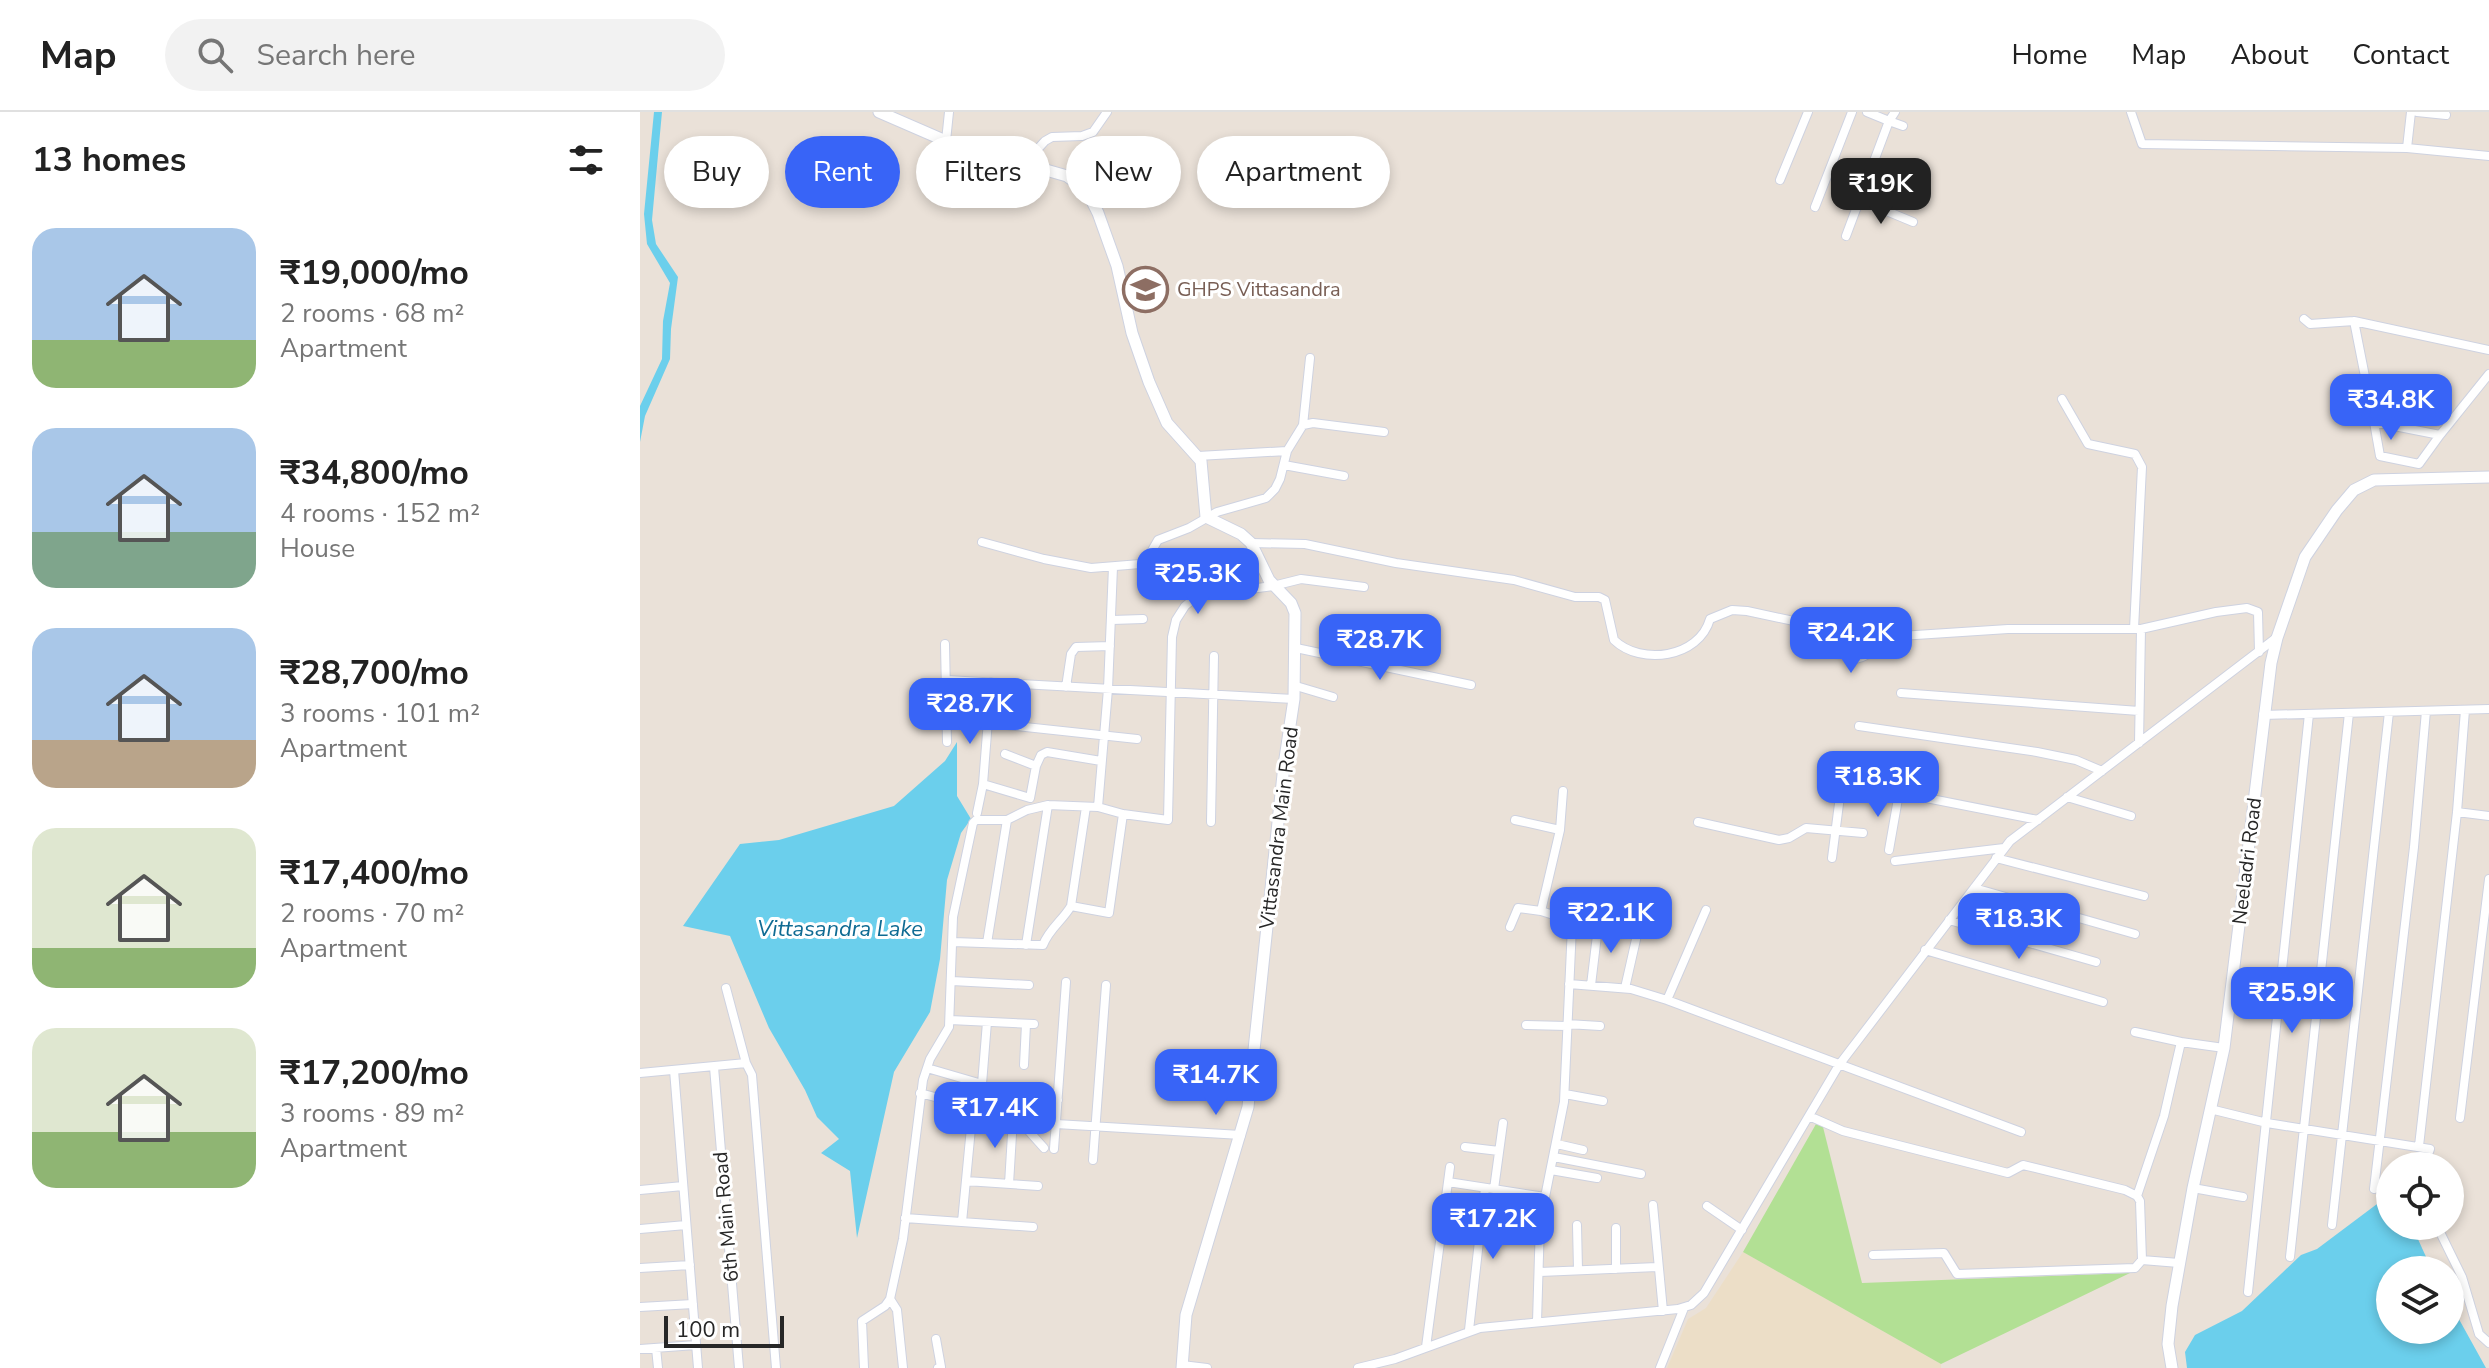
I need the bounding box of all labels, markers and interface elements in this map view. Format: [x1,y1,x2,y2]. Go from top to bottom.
search box [165,19,725,91]
text: Map [40,30,117,81]
icon: search [193,33,237,77]
text: Search here [257,35,416,76]
text: Home [2012,36,2087,74]
text: Map [2131,36,2186,74]
text: About [2230,36,2308,74]
text: Contact [2352,36,2449,74]
chip: Buy [664,136,769,208]
chip: Rent [785,136,900,208]
chip: Filters [916,136,1050,208]
chip: New [1066,136,1181,208]
chip: Apartment [1197,136,1390,208]
text: 13 homes [32,137,186,183]
icon: filters [564,138,608,182]
pin: ₹19K [1834,158,1928,226]
text: ₹19K [1849,166,1913,201]
text: ₹19,000/mo [280,250,469,296]
icon: home [96,260,192,356]
school or university icon: GHPS Vittasandra [1122,265,1170,313]
place label: GHPS Vittasandra [1177,276,1341,303]
text: 2 rooms · 68 m² [280,296,464,331]
text: Apartment [280,331,407,366]
pin: ₹34.8K [2326,374,2456,442]
text: ₹34.8K [2348,382,2434,417]
text: ₹34,800/mo [280,450,469,496]
icon: home [96,460,192,556]
text: 4 rooms · 152 m² [280,496,480,531]
text: House [280,531,355,566]
pin: ₹25.3K [1133,548,1263,616]
text: ₹25.3K [1155,556,1241,591]
pin: ₹24.2K [1786,607,1916,675]
pin: ₹28.7K [1315,614,1445,682]
text: ₹24.2K [1808,615,1894,650]
text: ₹28.7K [1337,622,1423,657]
text: ₹28,700/mo [280,650,469,696]
icon: home [96,660,192,756]
pin: ₹28.7K [905,678,1035,746]
text: ₹28.7K [927,686,1013,721]
text: 3 rooms · 101 m² [280,696,480,731]
street label: Vittasandra Main Road [1253,725,1305,932]
text: Apartment [280,731,407,766]
pin: ₹18.3K [1813,751,1943,819]
text: ₹18.3K [1835,759,1921,794]
street label: Neeladri Road [2226,796,2268,926]
text: ₹17,400/mo [280,850,469,896]
icon: home [96,860,192,956]
pin: ₹22.1K [1546,887,1676,955]
pin: ₹18.3K [1954,893,2084,961]
text: ₹22.1K [1568,895,1654,930]
text: 2 rooms · 70 m² [280,896,464,931]
text: ₹18.3K [1976,901,2062,936]
water label: Vittasandra Lake [757,914,923,944]
text: Apartment [280,931,407,966]
pin: ₹25.9K [2227,967,2357,1035]
text: ₹25.9K [2249,975,2335,1010]
pin: ₹14.7K [1151,1049,1281,1117]
text: ₹17,200/mo [280,1050,469,1096]
text: ₹14.7K [1173,1057,1259,1092]
icon: home [96,1060,192,1156]
pin: ₹17.4K [930,1082,1060,1150]
text: ₹17.4K [952,1090,1038,1125]
text: 3 rooms · 89 m² [280,1096,464,1131]
text: Apartment [280,1131,407,1166]
street label: 6th Main Road [707,1151,745,1283]
map controls [2376,1152,2464,1344]
button: locate [2376,1152,2464,1240]
pin: ₹17.2K [1428,1193,1558,1261]
text: ₹17.2K [1450,1201,1536,1236]
button: layers [2376,1256,2464,1344]
scale bar [664,1312,784,1348]
text: 100 m [676,1315,740,1345]

